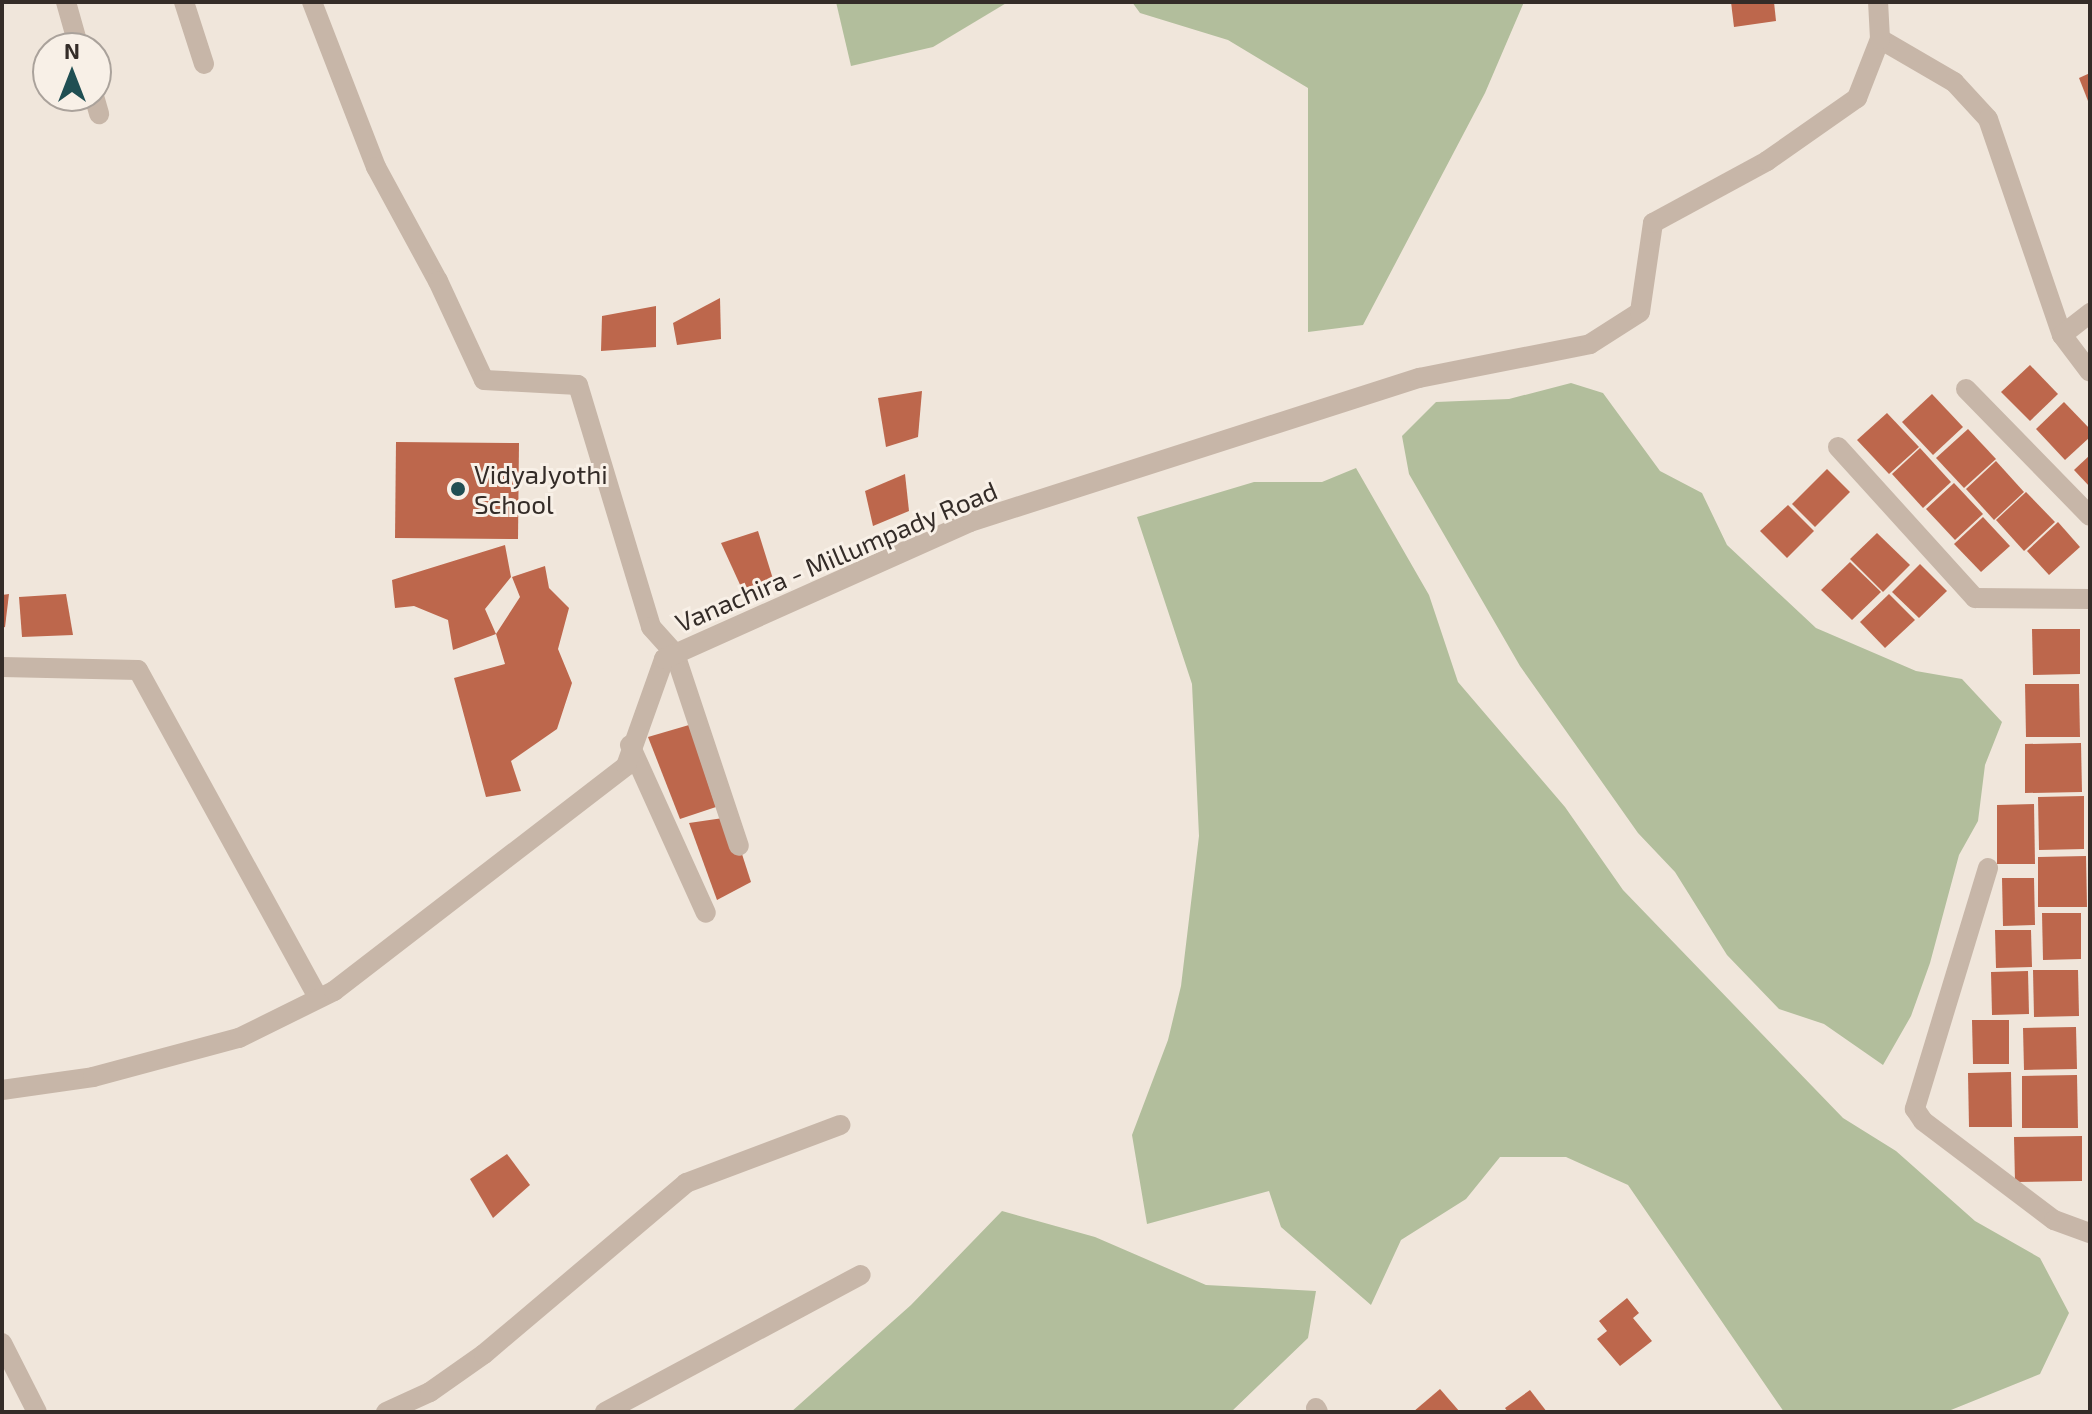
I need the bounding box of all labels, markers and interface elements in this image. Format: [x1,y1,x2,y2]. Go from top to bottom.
north arrow [32,32,112,112]
text: N [64,37,80,63]
place label: VidyaJyothi School [474,458,608,520]
street label: Vanachira - Millumpady Road [670,474,1002,638]
marker: VidyaJyothi School [449,480,467,498]

